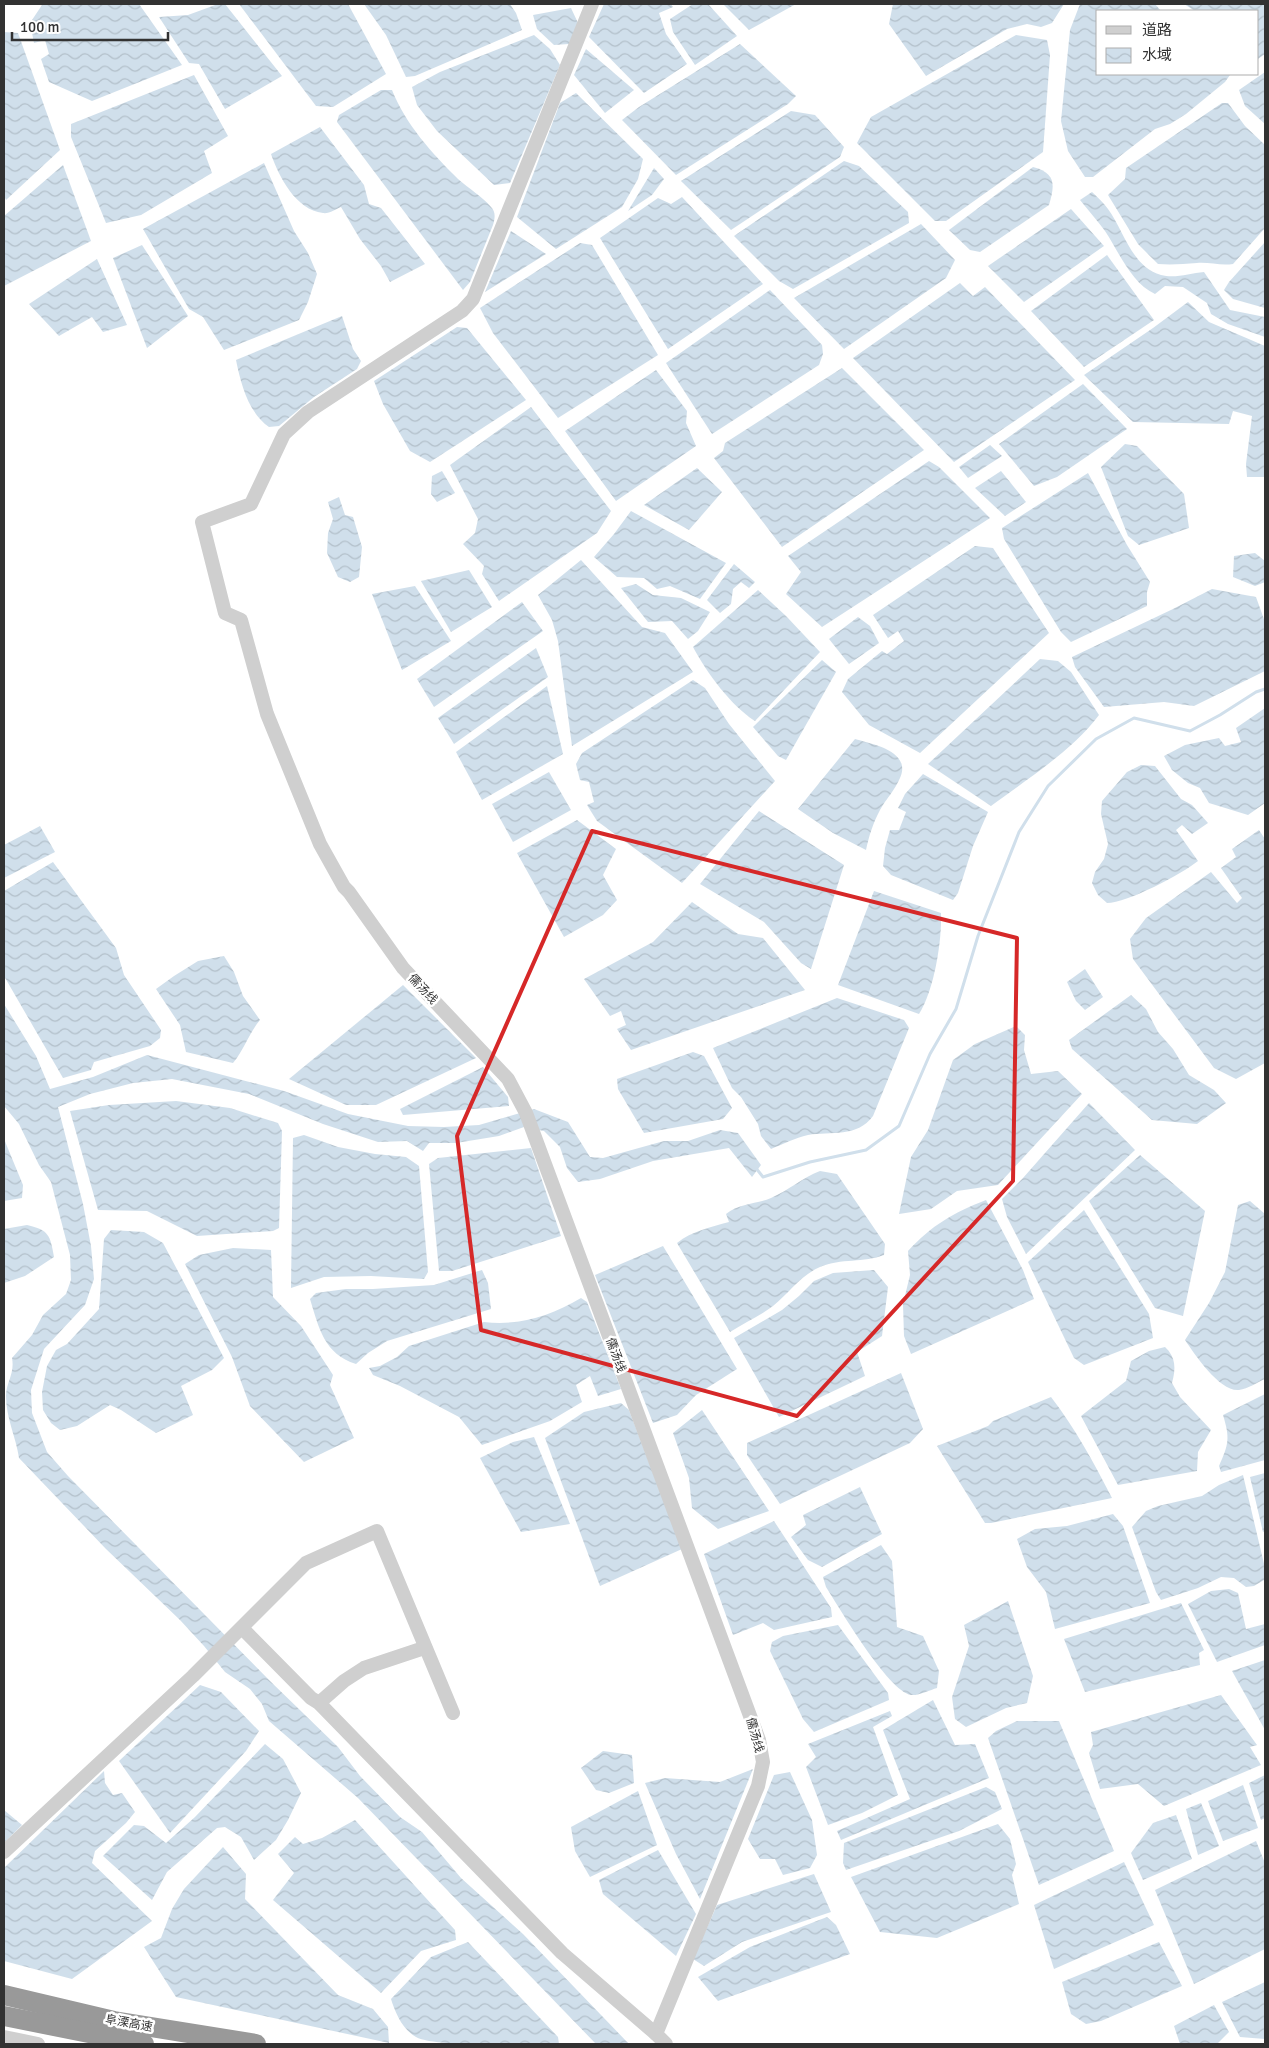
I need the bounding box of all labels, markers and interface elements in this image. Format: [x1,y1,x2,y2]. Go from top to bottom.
scale bar [12,10,169,42]
legend [1096,10,1259,75]
text: 100 m [20,18,60,36]
text: 道路 [1142,21,1172,39]
text: 水域 [1142,46,1172,64]
street label: 儒汤线 [405,971,440,1008]
street label: 儒汤线 [602,1336,629,1375]
street label: 儒汤线 [742,1716,767,1755]
street label: 阜溧高速 [104,2012,154,2035]

